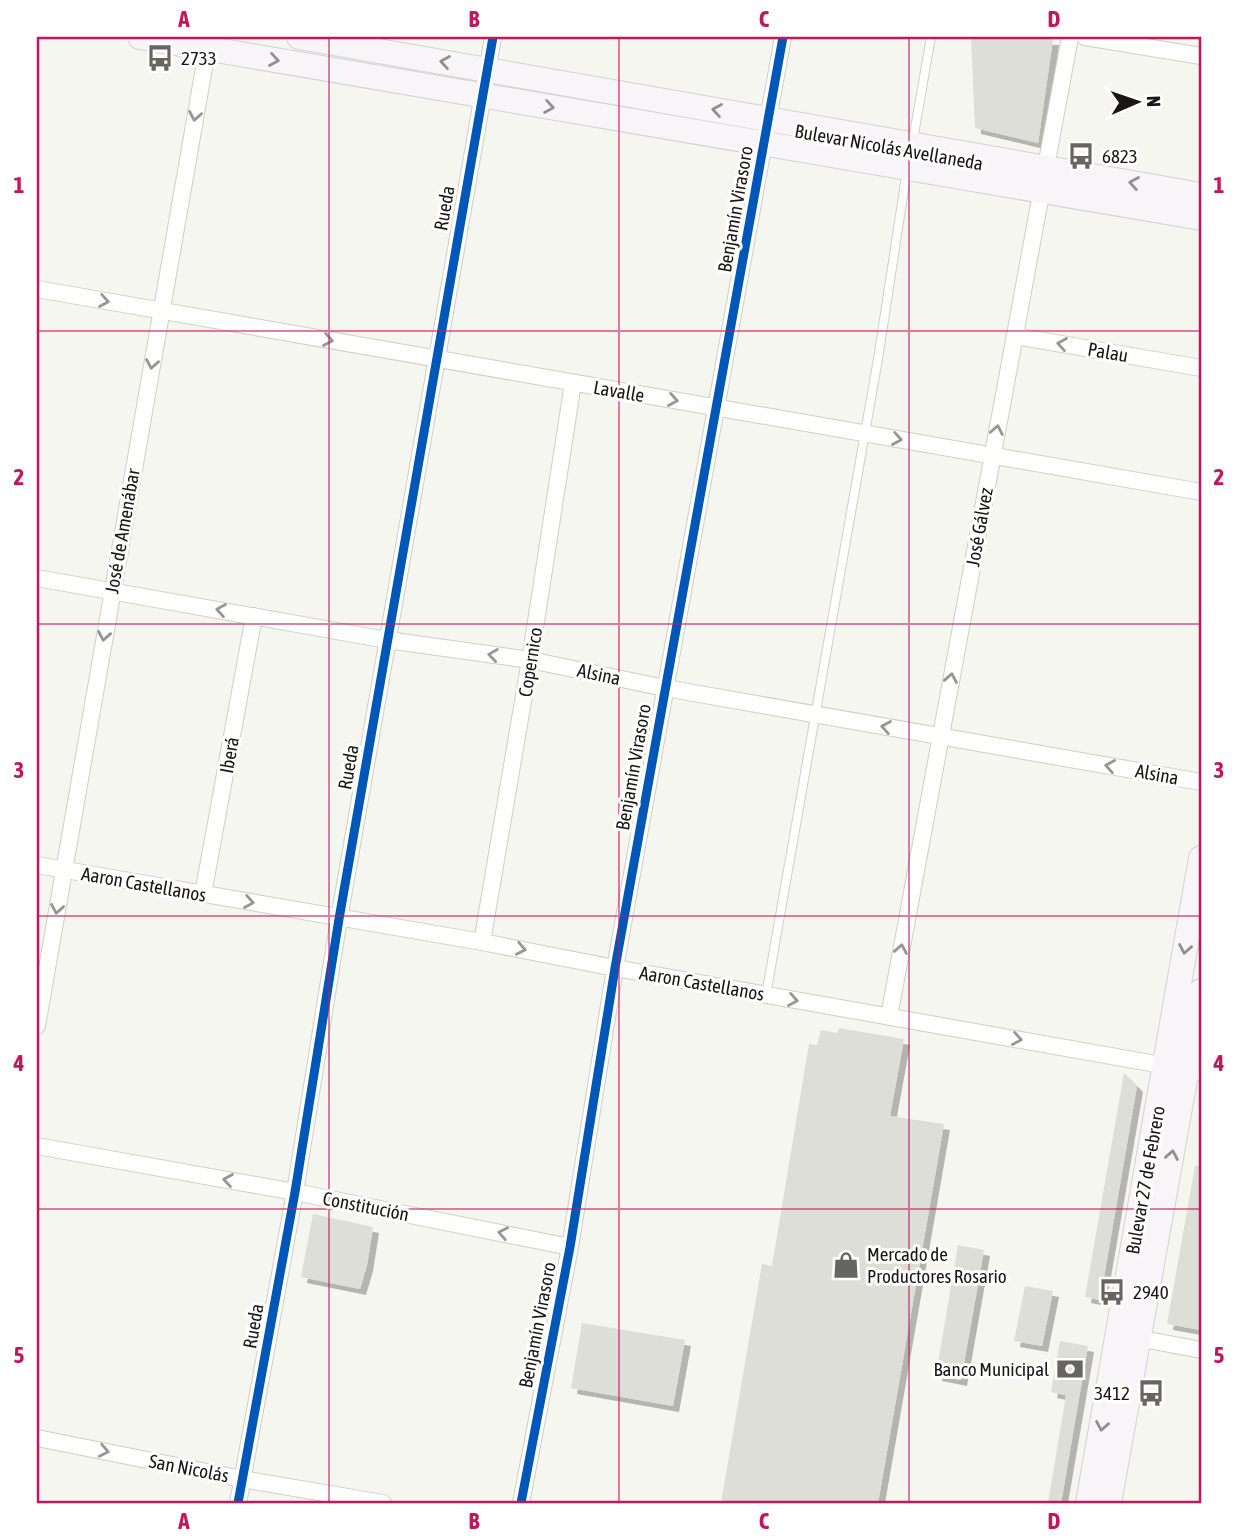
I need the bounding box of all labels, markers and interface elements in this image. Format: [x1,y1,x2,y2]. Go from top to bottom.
text: A [177,6,190,32]
text: B [469,6,480,32]
text: C [759,6,770,32]
text: D [1048,6,1061,32]
bus stop icon: 2733 [145,43,175,73]
place label: 2733 [181,47,217,69]
one-way arrow [268,52,280,67]
one-way arrow [439,55,451,70]
north arrow [1102,66,1172,136]
text: N [1143,95,1165,107]
one-way arrow [543,99,555,114]
one-way arrow [711,103,723,118]
one-way arrow [188,110,203,122]
street label: Bulevar Nicolás Avellaneda [793,120,985,174]
bus stop icon: 6823 [1066,141,1096,171]
street label: Benjamín Virasoro [713,144,757,274]
place label: 6823 [1102,145,1138,167]
text: 1 [14,172,25,198]
text: 1 [1214,172,1225,198]
one-way arrow [1128,176,1140,191]
street label: Rueda [429,184,459,232]
one-way arrow [98,292,110,307]
one-way arrow [322,332,334,347]
one-way arrow [1056,337,1068,352]
street label: Palau [1086,338,1130,366]
one-way arrow [145,358,160,370]
street label: Lavalle [592,376,646,406]
one-way arrow [667,392,679,407]
one-way arrow [988,424,1003,436]
one-way arrow [891,431,903,446]
text: 2 [14,464,24,490]
text: 2 [1214,464,1224,490]
street label: José de Amenábar [100,467,144,595]
street label: José Gálvez [961,486,997,568]
one-way arrow [215,604,227,619]
street label: Copernico [514,626,546,698]
one-way arrow [97,630,112,642]
one-way arrow [488,647,499,662]
street label: Alsina [575,659,623,689]
one-way arrow [943,672,958,683]
street label: Benjamín Virasoro [611,702,655,832]
one-way arrow [880,720,892,735]
street label: Iberá [215,735,243,775]
street label: Rueda [333,743,363,791]
text: 3 [14,757,24,783]
text: 3 [1214,757,1224,783]
one-way arrow [1104,759,1116,774]
street label: Alsina [1134,759,1180,789]
street label: Aaron Castellanos [80,862,208,906]
one-way arrow [243,894,255,909]
one-way arrow [50,903,65,915]
one-way arrow [515,941,527,956]
one-way arrow [893,943,908,955]
one-way arrow [1178,943,1193,955]
street label: Aaron Castellanos [638,961,766,1005]
one-way arrow [787,991,799,1006]
one-way arrow [1011,1031,1023,1046]
text: 4 [13,1050,25,1076]
text: 4 [1213,1050,1225,1076]
street label: Bulevar 27 de Febrero [1121,1104,1169,1256]
one-way arrow [1163,1149,1178,1161]
one-way arrow [222,1173,234,1188]
street label: Constitución [321,1187,411,1225]
one-way arrow [497,1227,509,1242]
place label: Mercado de Productores Rosario [867,1243,1007,1287]
shop icon: Mercado de Productores Rosario [831,1250,861,1280]
street label: Benjamín Virasoro [514,1260,560,1390]
bus stop icon: 2940 [1097,1277,1127,1307]
place label: 2940 [1133,1281,1169,1303]
street label: Rueda [238,1302,268,1350]
text: 5 [14,1342,25,1368]
text: 5 [1214,1342,1225,1368]
bank icon: Banco Municipal [1055,1354,1085,1384]
place label: Banco Municipal [934,1358,1049,1380]
bus stop icon: 3412 [1136,1378,1166,1408]
place label: 3412 [1094,1382,1130,1404]
one-way arrow [1095,1420,1110,1432]
one-way arrow [98,1443,110,1458]
street label: San Nicolás [147,1449,231,1487]
text: A [177,1508,190,1534]
text: B [469,1508,480,1534]
text: C [759,1508,770,1534]
text: D [1048,1508,1061,1534]

